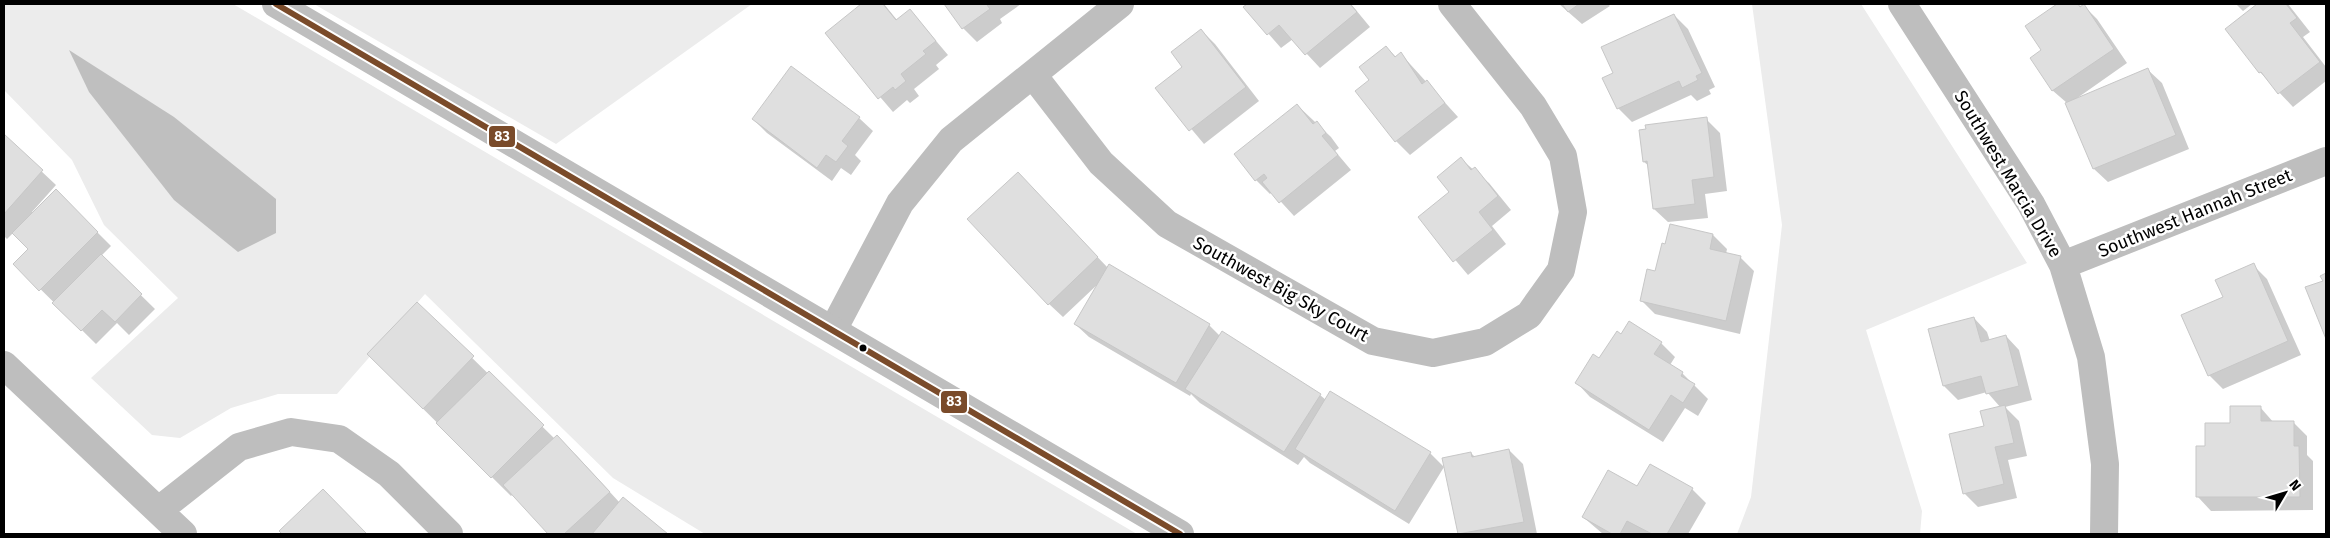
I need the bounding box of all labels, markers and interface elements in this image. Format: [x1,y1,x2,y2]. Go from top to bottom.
street label: Southwest Marcia Drive [1949,87,2067,261]
line badge: 83 [488,125,516,148]
text: 83 [494,128,510,145]
street label: Southwest Hannah Street [2095,164,2296,262]
street label: Southwest Big Sky Court [1189,232,1373,347]
unlabelled marker [858,343,868,353]
line badge: 83 [940,390,968,414]
text: 83 [946,393,962,410]
north arrow [2260,468,2310,518]
text: N [2285,476,2304,494]

